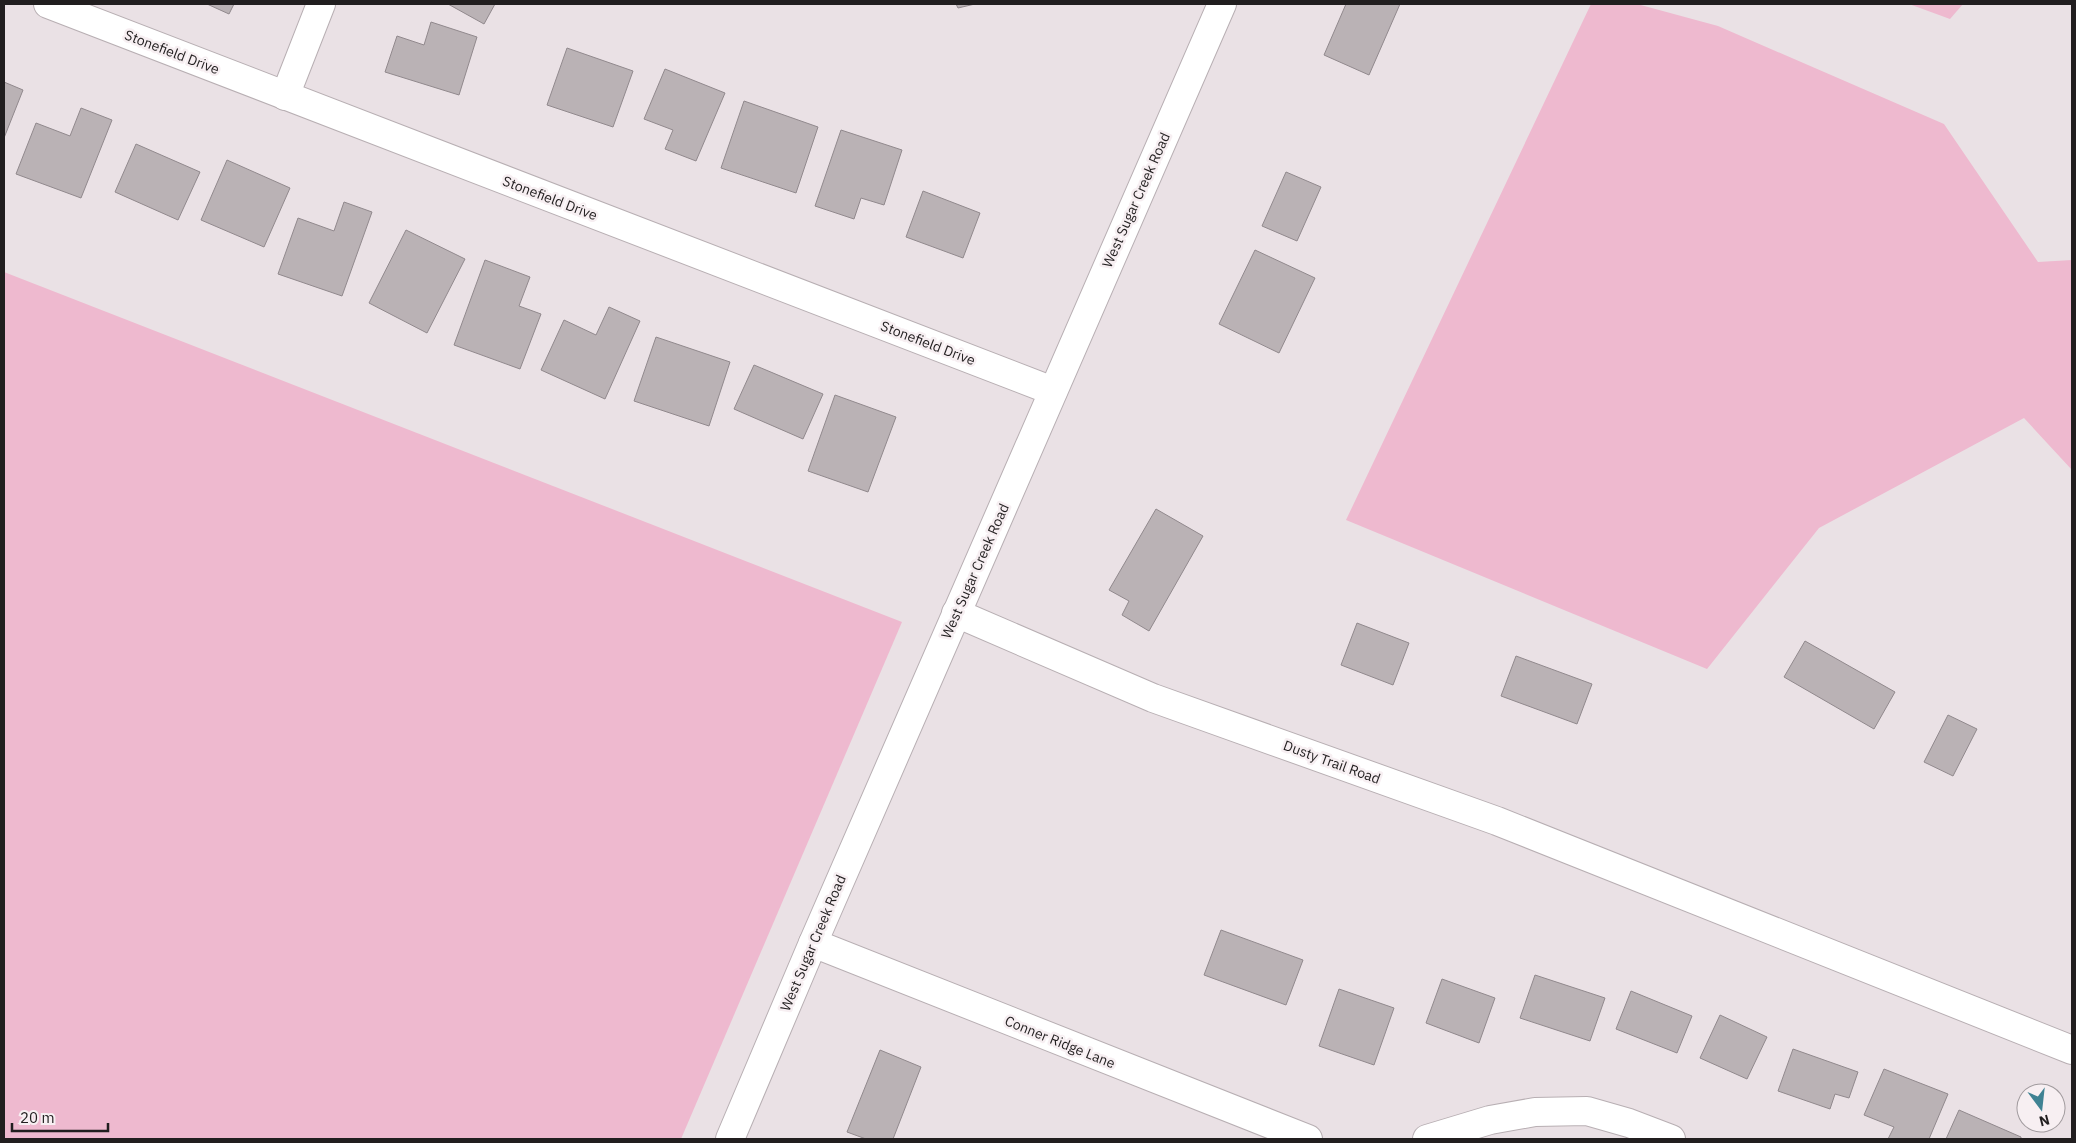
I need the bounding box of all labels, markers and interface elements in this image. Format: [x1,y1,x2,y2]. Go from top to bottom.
street label: Stonefield Drive [122,26,222,78]
street label: West Sugar Creek Road [1098,130,1174,270]
street label: Stonefield Drive [500,172,600,224]
street label: Stonefield Drive [878,317,978,369]
street label: West Sugar Creek Road [937,501,1013,641]
street label: Dusty Trail Road [1281,736,1383,788]
street label: West Sugar Creek Road [776,872,850,1014]
street label: Conner Ridge Lane [1002,1012,1118,1072]
north arrow [2016,1083,2066,1133]
scale bar [12,1100,109,1132]
text: 20 m [20,1108,55,1127]
text: N [2037,1111,2052,1131]

